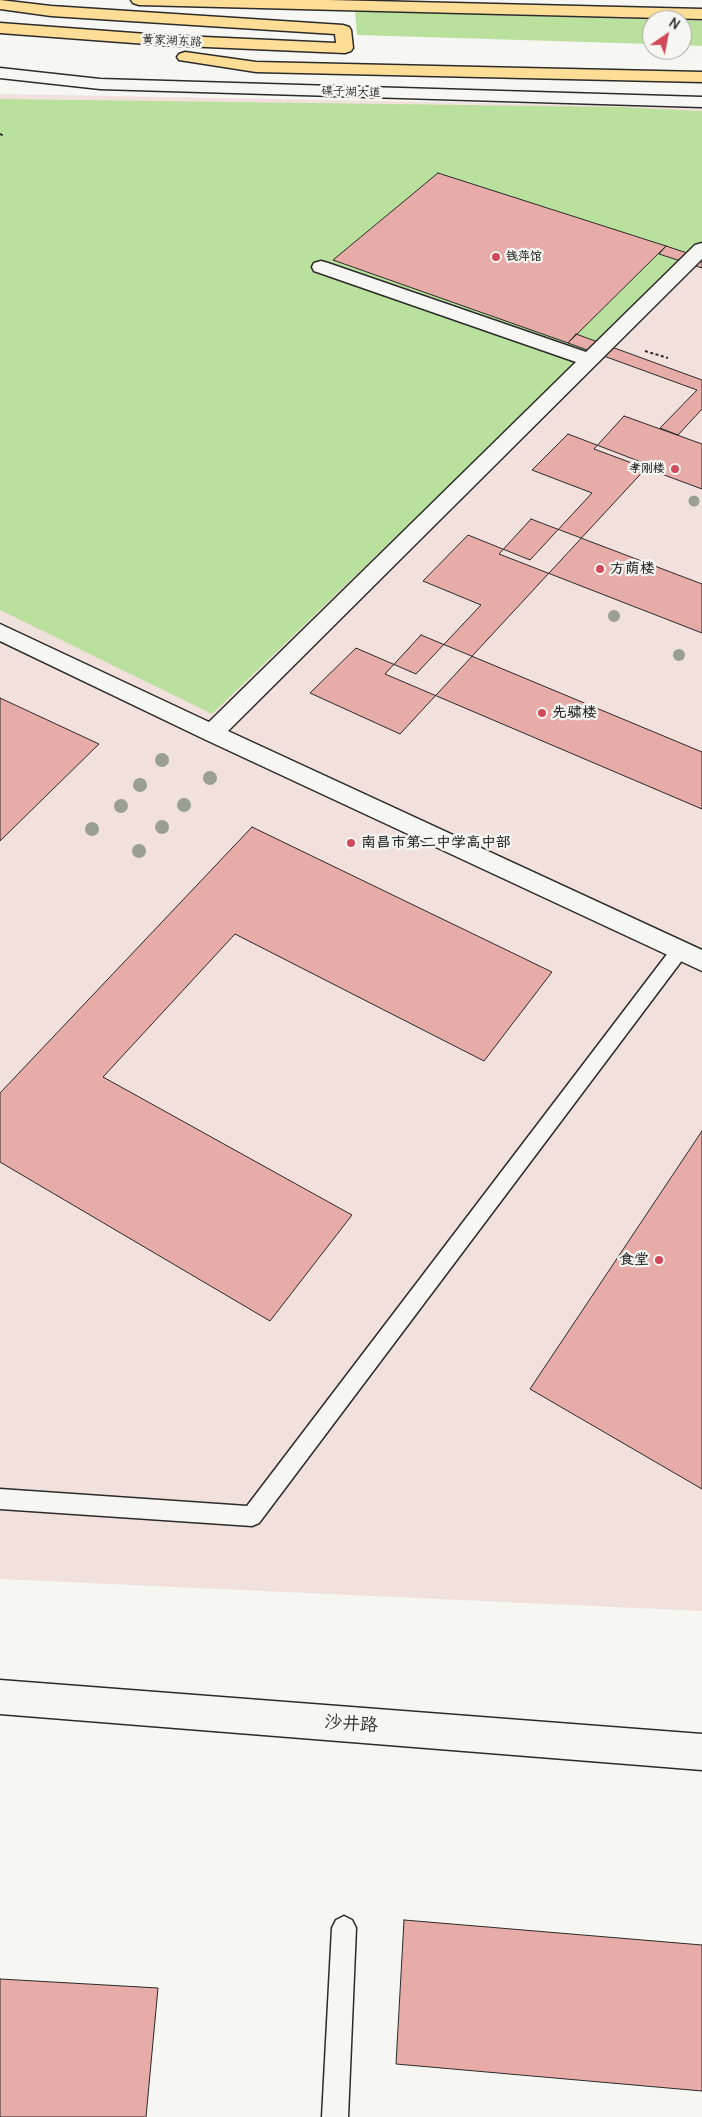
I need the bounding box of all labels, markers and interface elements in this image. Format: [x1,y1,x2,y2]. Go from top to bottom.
north arrow [642,10,692,60]
text: N [666,13,684,33]
street label: 黄家湖东路 [142,32,202,50]
street label: 碟子湖大道 [321,84,381,100]
place label: 钱萍馆 [506,250,542,264]
marker: 钱萍馆 [490,251,502,263]
place label: 孝刚楼 [629,462,665,476]
marker: 孝刚楼 [669,463,681,475]
place label: 方荫楼 [610,560,655,578]
marker: 方荫楼 [594,563,606,575]
place label: 先骕楼 [552,704,597,722]
marker: 先骕楼 [536,707,548,719]
place label: 南昌市第二中学高中部 [361,834,511,852]
marker: 南昌市第二中学高中部 [345,837,357,849]
place label: 食堂 [619,1251,649,1269]
marker: 食堂 [653,1254,665,1266]
street label: 沙井路 [323,1711,379,1737]

